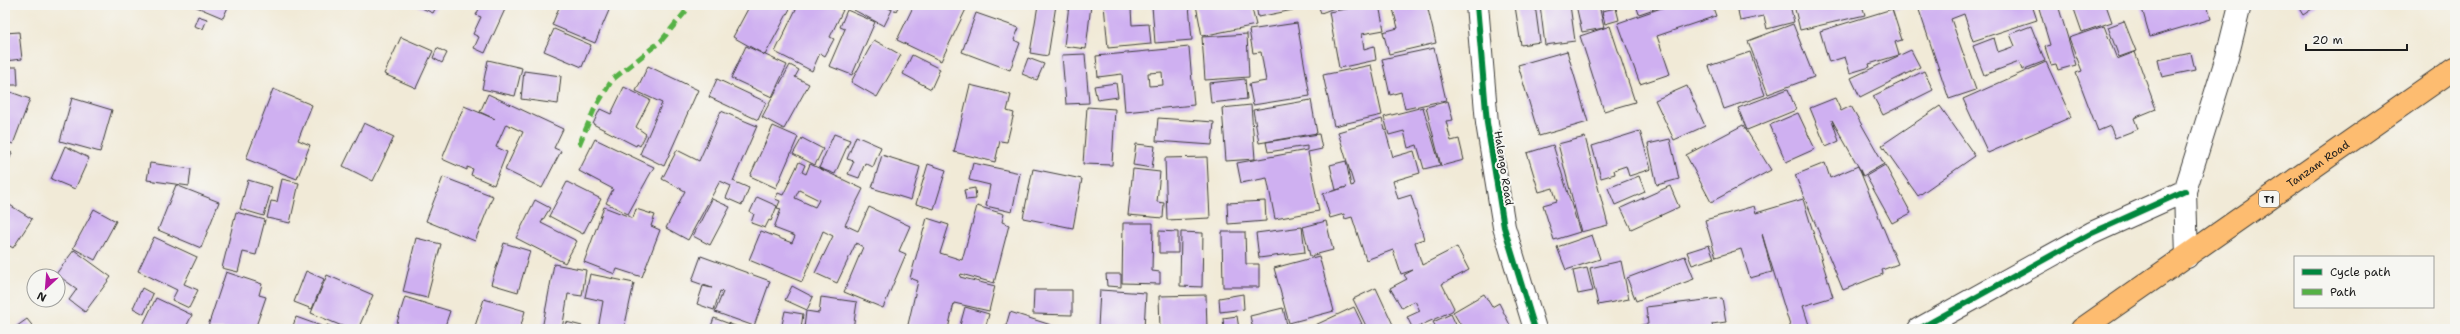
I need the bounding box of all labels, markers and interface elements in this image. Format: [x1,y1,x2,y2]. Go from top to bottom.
scale bar [2306,26,2407,52]
text: 20 m [2312,32,2343,48]
street label: Halengo Road [1490,130,1517,207]
street label: Tanzam Road [2284,137,2352,191]
road number: T1 [2259,191,2279,207]
legend [2294,256,2434,308]
text: Cycle path [2330,264,2391,280]
north arrow [26,268,66,308]
text: Path [2330,284,2356,300]
text: N [34,288,49,305]

